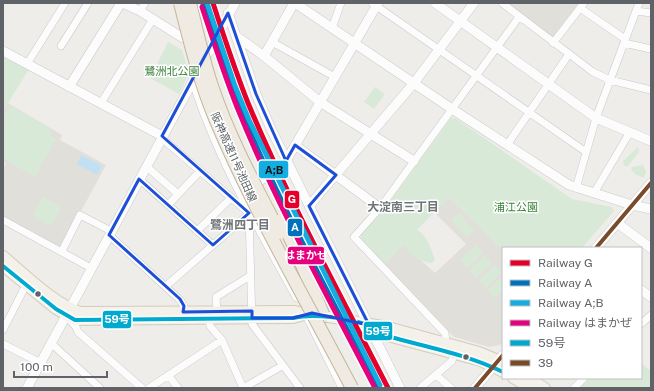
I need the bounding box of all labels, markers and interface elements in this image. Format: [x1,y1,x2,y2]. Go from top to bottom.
park label: 鷺洲北公園 [145,65,200,77]
street label: 阪神高速11号池田線 [209,110,259,204]
line badge: A;B [258,160,289,179]
text: A;B [265,164,284,176]
line badge: G [284,190,300,209]
text: G [288,193,296,205]
district label: 大淀南三丁目 [367,200,439,214]
park label: 浦江公園 [494,201,538,213]
district label: 鷺洲四丁目 [210,218,270,232]
line badge: A [287,218,303,237]
text: A [291,221,299,233]
line badge: はまかぜ [287,246,325,265]
legend [502,247,642,379]
text: はまかぜ [284,249,328,261]
text: Railway G [538,256,593,270]
text: Railway A [538,276,593,290]
unlabelled marker [33,289,43,299]
text: Railway A;B [538,296,603,310]
line badge: 59号 [102,310,132,329]
text: 59号 [104,313,130,325]
text: Railway はまかぜ [538,316,632,330]
line badge: 59号 [363,321,393,341]
text: 59号 [365,325,391,337]
text: 59号 [538,336,565,350]
unlabelled marker [461,352,471,362]
scale bar [14,353,107,379]
text: 39 [538,356,553,370]
text: 100 m [20,360,53,374]

